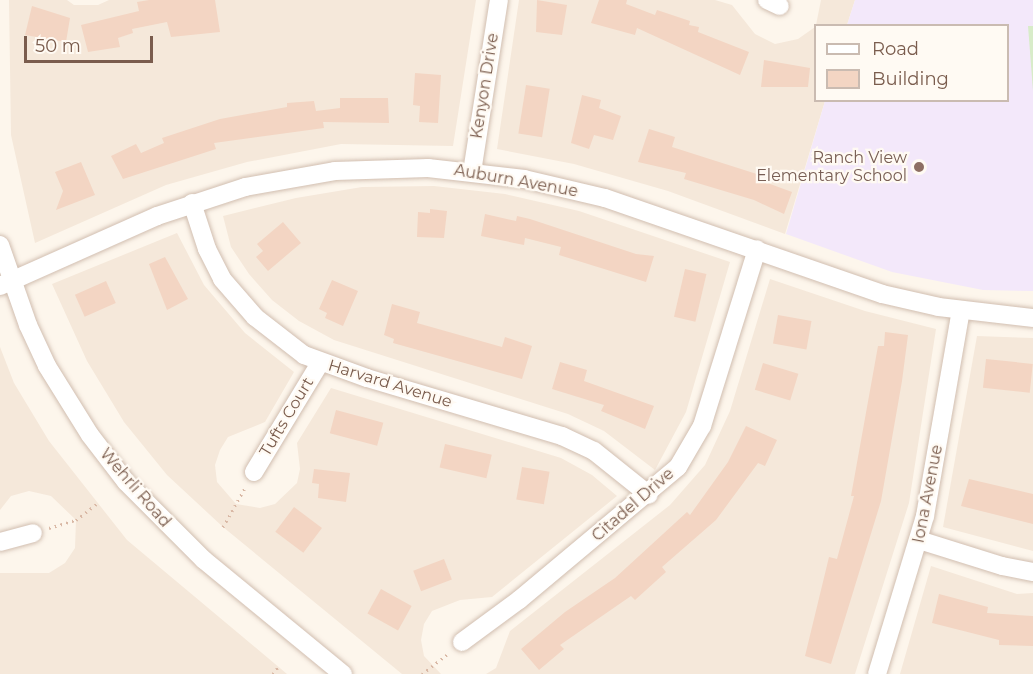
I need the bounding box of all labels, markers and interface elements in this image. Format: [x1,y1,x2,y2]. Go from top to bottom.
scale bar [27,24,156,62]
legend [814,24,1009,102]
street label: Kenyon Drive [467,32,503,140]
text: 50 m [35,35,81,57]
text: Road [872,38,919,60]
text: Building [872,68,949,90]
place label: Ranch View Elementary School [756,148,907,186]
marker: Ranch View Elementary School [912,160,926,174]
street label: Auburn Avenue [453,161,579,201]
street label: Harvard Avenue [326,356,454,412]
street label: Tufts Court [256,374,318,460]
street label: Iona Avenue [909,443,947,545]
street label: Wehrli Road [96,445,174,531]
street label: Citadel Drive [588,464,678,546]

